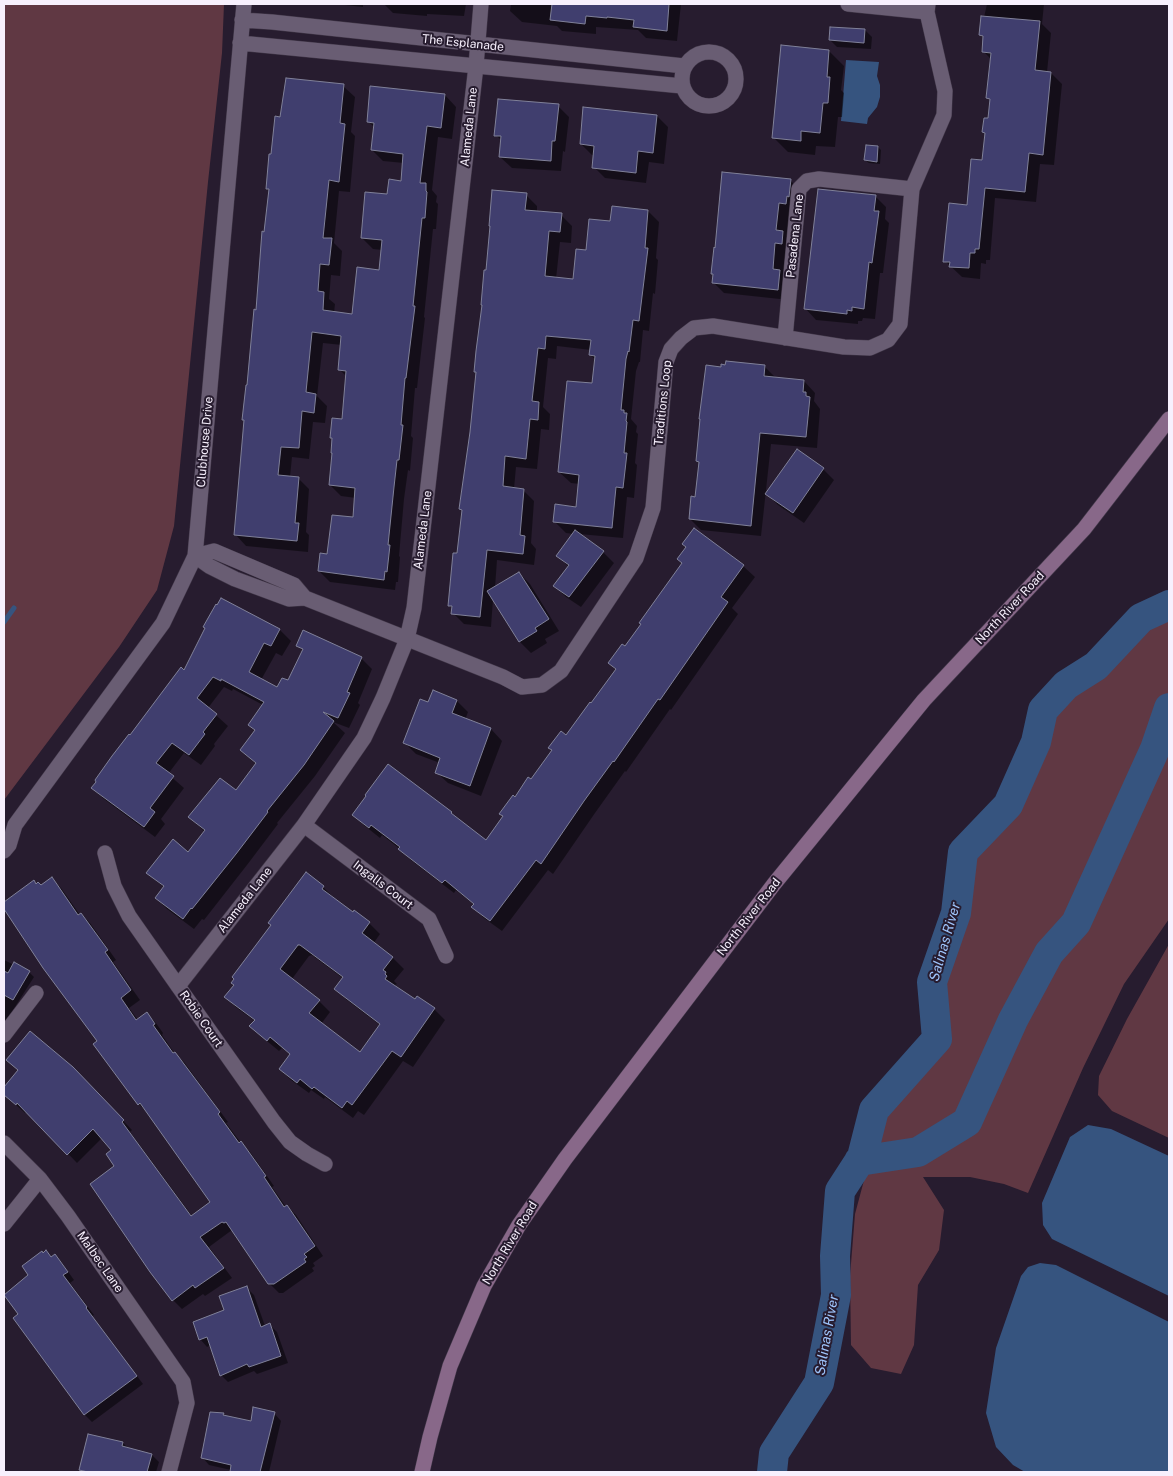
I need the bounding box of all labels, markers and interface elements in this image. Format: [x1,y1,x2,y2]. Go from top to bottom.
street label: The Esplanade [421,32,505,54]
street label: Alameda Lane [458,87,480,167]
street label: Pasadena Lane [783,193,807,279]
street label: Traditions Loop [651,360,675,446]
street label: Clubhouse Drive [194,396,216,488]
street label: Alameda Lane [411,490,435,570]
street label: North River Road [972,569,1048,647]
street label: Ingalls Court [350,858,416,912]
street label: Alameda Lane [215,864,275,936]
street label: North River Road [714,875,784,959]
water label: Salinas River [926,901,964,983]
street label: Robie Court [176,988,226,1050]
street label: North River Road [479,1199,541,1287]
street label: Malbec Lane [74,1229,126,1295]
water label: Salinas River [812,1293,842,1377]

